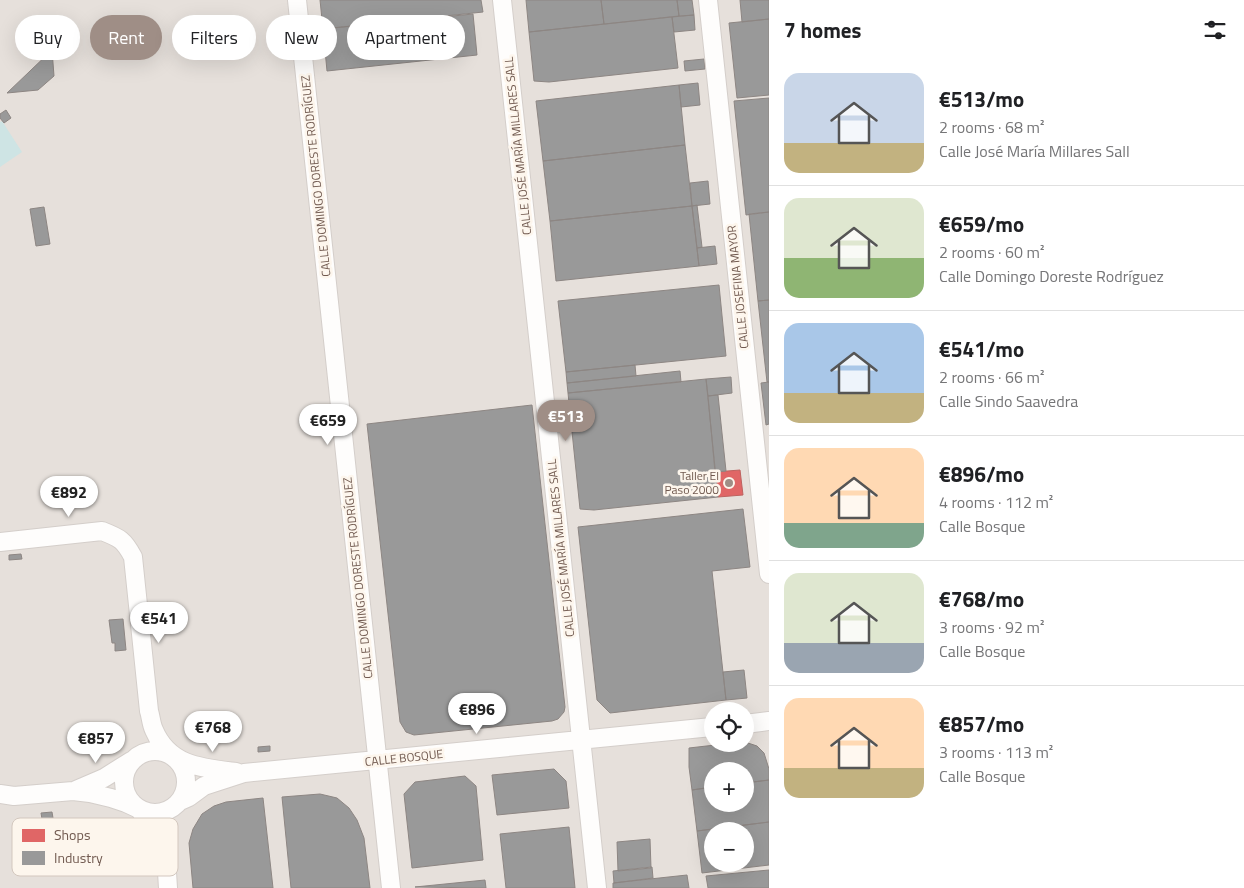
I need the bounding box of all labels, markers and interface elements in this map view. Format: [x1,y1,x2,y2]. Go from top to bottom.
text: 7 homes [784,14,861,46]
chip: Buy [15,15,80,60]
chip: Rent [90,15,162,60]
chip: Filters [172,15,256,60]
chip: New [266,15,337,60]
chip: Apartment [347,15,465,60]
icon: filters [1201,16,1229,44]
street label: CALLE JOSÉ MARÍA MILLARES SALL [499,56,536,236]
street label: CALLE DOMINGO DORESTE RODRÍGUEZ [295,74,336,278]
text: €513/mo [939,83,1024,115]
icon: home [824,93,884,153]
text: 2 rooms · 68 m² [939,115,1044,139]
text: Calle José María Millares Sall [939,139,1130,163]
text: €659/mo [939,208,1024,240]
icon: home [824,218,884,278]
street label: CALLE JOSEFINA MAYOR [722,224,753,350]
text: 2 rooms · 60 m² [939,240,1044,264]
text: Calle Domingo Doreste Rodríguez [939,264,1164,288]
text: €541/mo [939,333,1024,365]
icon: home [824,343,884,403]
text: 2 rooms · 66 m² [939,365,1044,389]
text: Calle Sindo Saavedra [939,389,1078,413]
pin: €513 [536,400,596,442]
pin: €659 [298,404,358,446]
text: €513 [548,404,584,428]
text: €659 [310,408,346,432]
street label: CALLE JOSÉ MARÍA MILLARES SALL [542,458,579,638]
text: €896/mo [939,458,1024,490]
place label: Taller El Paso 2000 [664,466,719,499]
icon: home [824,468,884,528]
pin: €892 [39,476,99,518]
street label: CALLE DOMINGO DORESTE RODRÍGUEZ [337,476,378,680]
marker: Taller El Paso 2000 [723,477,735,489]
text: €892 [51,480,87,504]
text: 4 rooms · 112 m² [939,490,1053,514]
text: Calle Bosque [939,514,1025,538]
text: €768/mo [939,583,1024,615]
icon: home [824,593,884,653]
pin: €541 [129,602,189,644]
text: €541 [141,606,177,630]
text: 3 rooms · 92 m² [939,615,1044,639]
text: Calle Bosque [939,639,1025,663]
pin: €896 [447,692,507,735]
text: €896 [459,697,495,721]
map controls [704,702,754,872]
button: locate [704,702,754,752]
text: €857/mo [939,708,1024,740]
pin: €768 [183,710,243,753]
text: €768 [195,715,231,739]
icon: home [824,718,884,778]
pin: €857 [66,722,126,764]
text: €857 [78,726,114,750]
text: 3 rooms · 113 m² [939,740,1053,764]
street label: CALLE BOSQUE [364,744,444,771]
button: + [704,762,754,812]
text: Calle Bosque [939,764,1025,788]
legend [12,818,178,876]
button: − [704,822,754,872]
text: Shops [54,824,90,845]
text: Industry [54,847,103,868]

